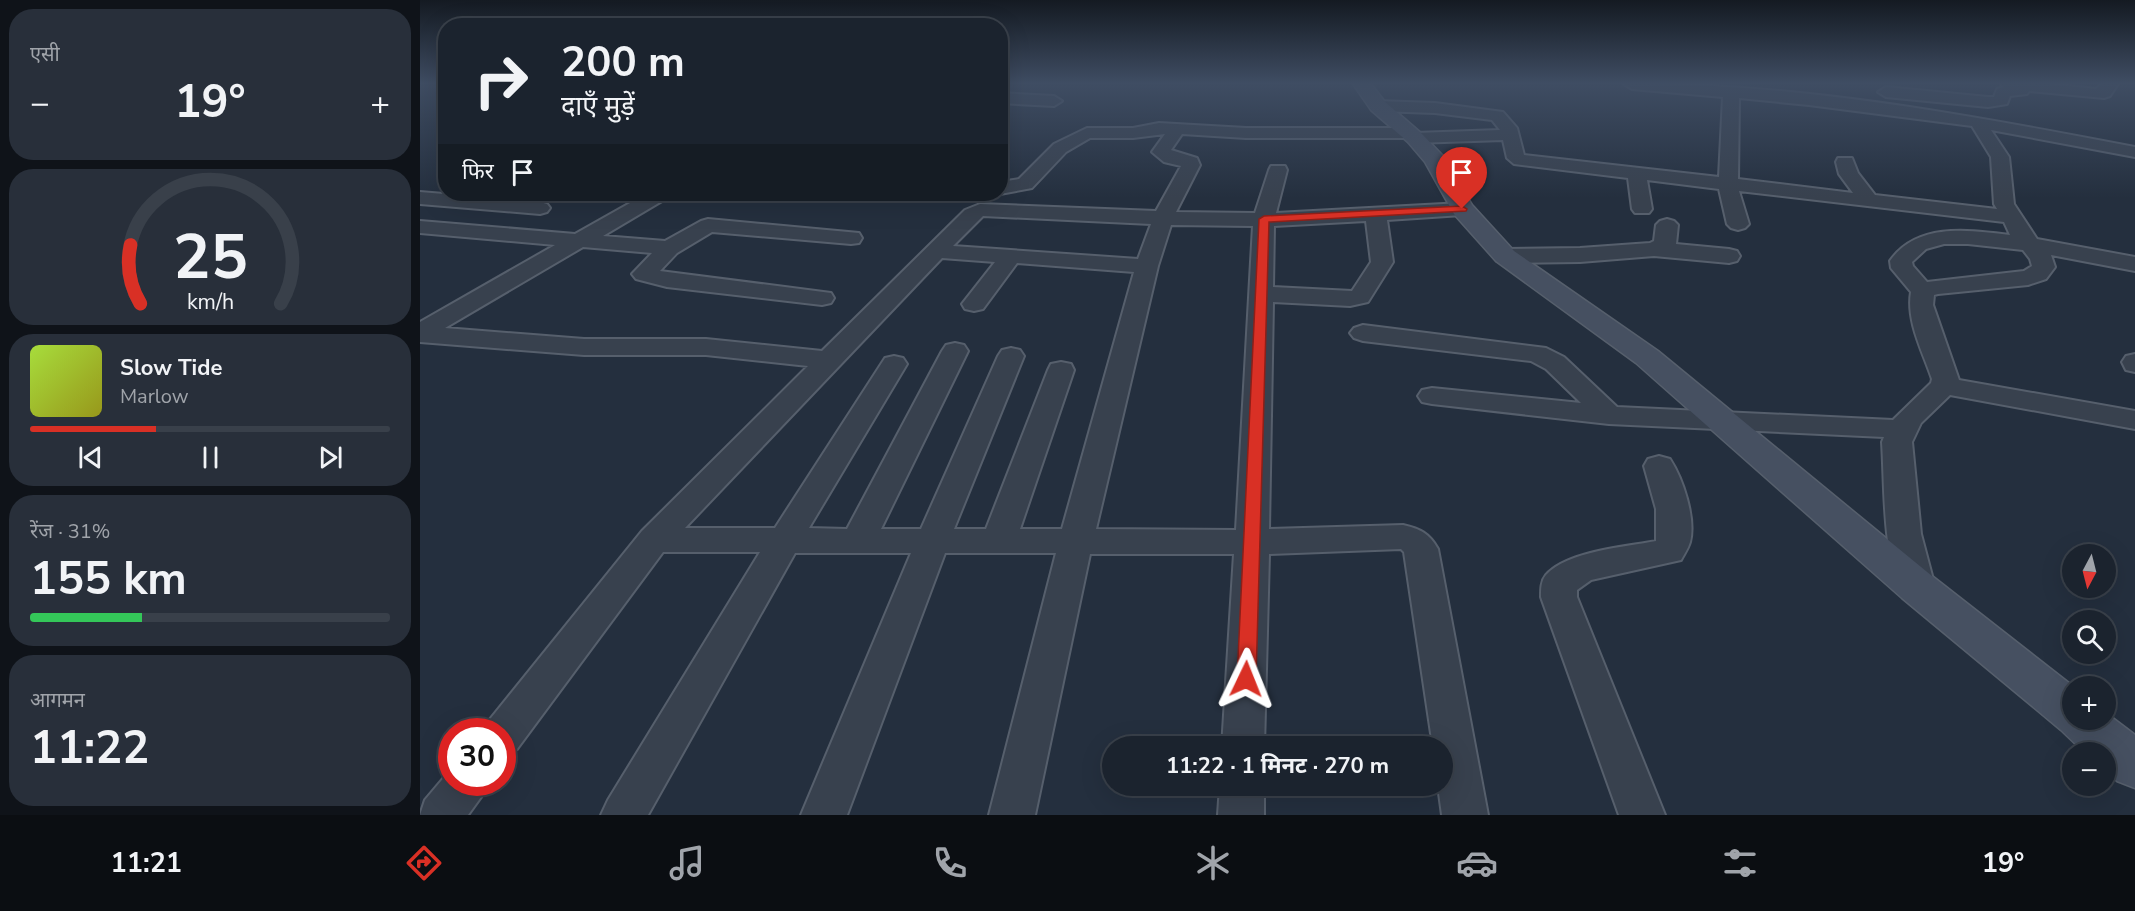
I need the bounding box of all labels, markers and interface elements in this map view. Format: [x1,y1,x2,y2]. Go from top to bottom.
text: 200 m [561,34,685,91]
text: एसी [30,41,60,68]
icon: right [462,42,540,120]
text: 19° [174,72,246,133]
text: − [30,81,50,126]
text: + [370,81,390,126]
text: दाएँ मुड़ें [561,88,635,125]
pin [1436,147,1487,209]
icon: arrive [506,156,539,189]
icon: arrive [1445,156,1478,189]
text: फिर [462,157,494,187]
text: 25 [173,215,247,300]
text: km/h [186,288,234,318]
text: Slow Tide [120,353,222,383]
text: Marlow [120,383,188,410]
icon: previous [74,441,107,474]
icon: pause [194,441,227,474]
icon: next [314,441,347,474]
text: रेंज · 31% [30,518,110,545]
north arrow [2062,544,2116,598]
map controls [2062,544,2116,796]
text: 155 km [30,549,187,610]
button: search [2062,610,2116,664]
position arrow [1214,647,1278,711]
button: + [2062,676,2116,730]
text: आगमन [30,687,85,714]
text: 11:22 [30,718,149,779]
speed limit sign: 30 [438,718,516,796]
button: − [2062,742,2116,796]
text: 11:22 · 1 मिनट · 270 m [1166,751,1389,781]
icon: directions [403,842,445,884]
icon: music [666,842,708,884]
icon: phone [929,842,971,884]
icon: climate [1192,842,1234,884]
icon: car [1456,842,1498,884]
icon: filters [1719,842,1761,884]
text: 11:21 [111,845,182,882]
text: 19° [1982,845,2024,882]

